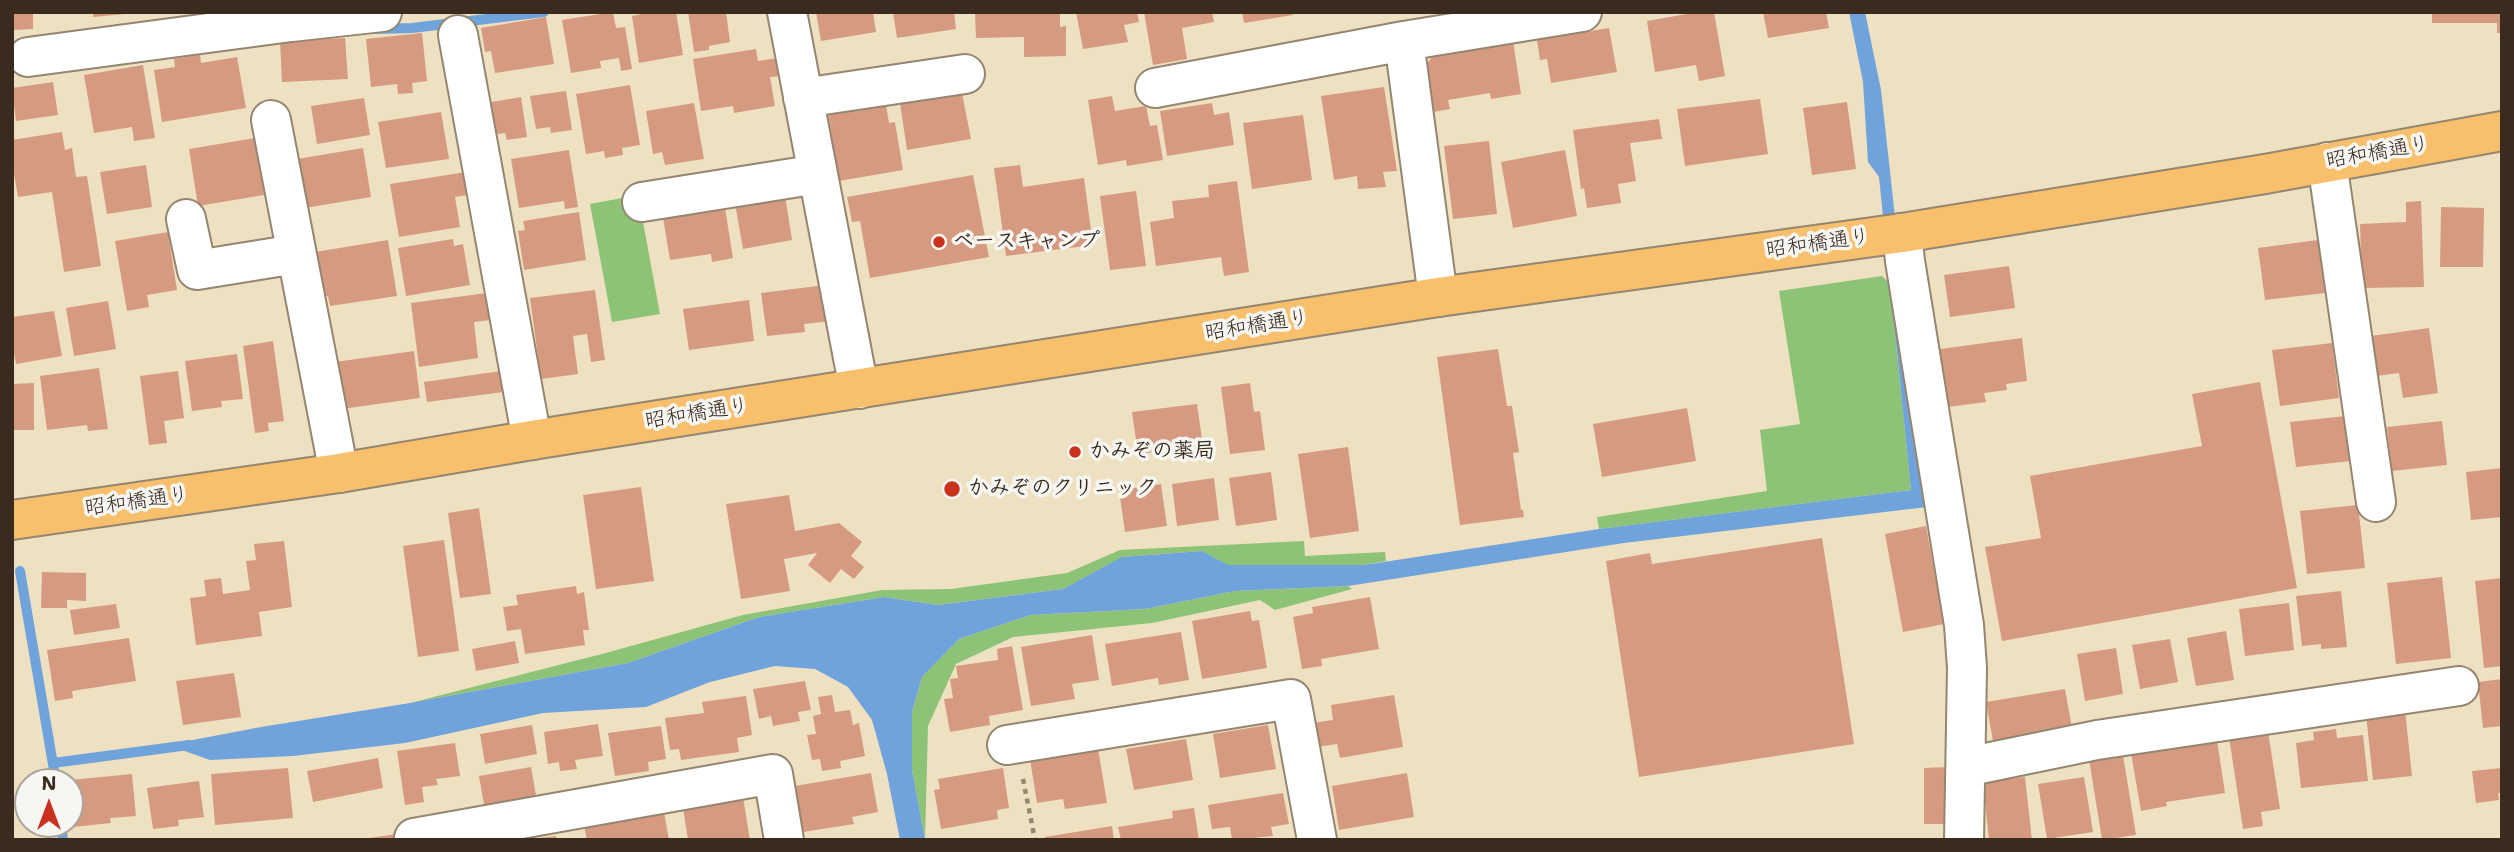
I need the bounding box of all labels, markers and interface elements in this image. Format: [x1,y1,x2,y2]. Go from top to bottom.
street label: 昭和橋通り [2324,131,2432,175]
street label: 昭和橋通り [1764,224,1872,264]
place label: ベースキャンプ [953,229,1100,255]
marker: ベースキャンプ [931,234,947,250]
street label: 昭和橋通り [1203,305,1311,347]
street label: 昭和橋通り [643,393,751,435]
place label: かみぞの薬局 [1089,439,1215,465]
marker: かみぞの薬局 [1067,444,1083,460]
place label: かみぞのクリニック [968,476,1157,502]
marker: かみぞのクリニック [942,479,962,499]
street label: 昭和橋通り [83,482,191,522]
north arrow [14,768,84,838]
text: N [41,771,57,796]

